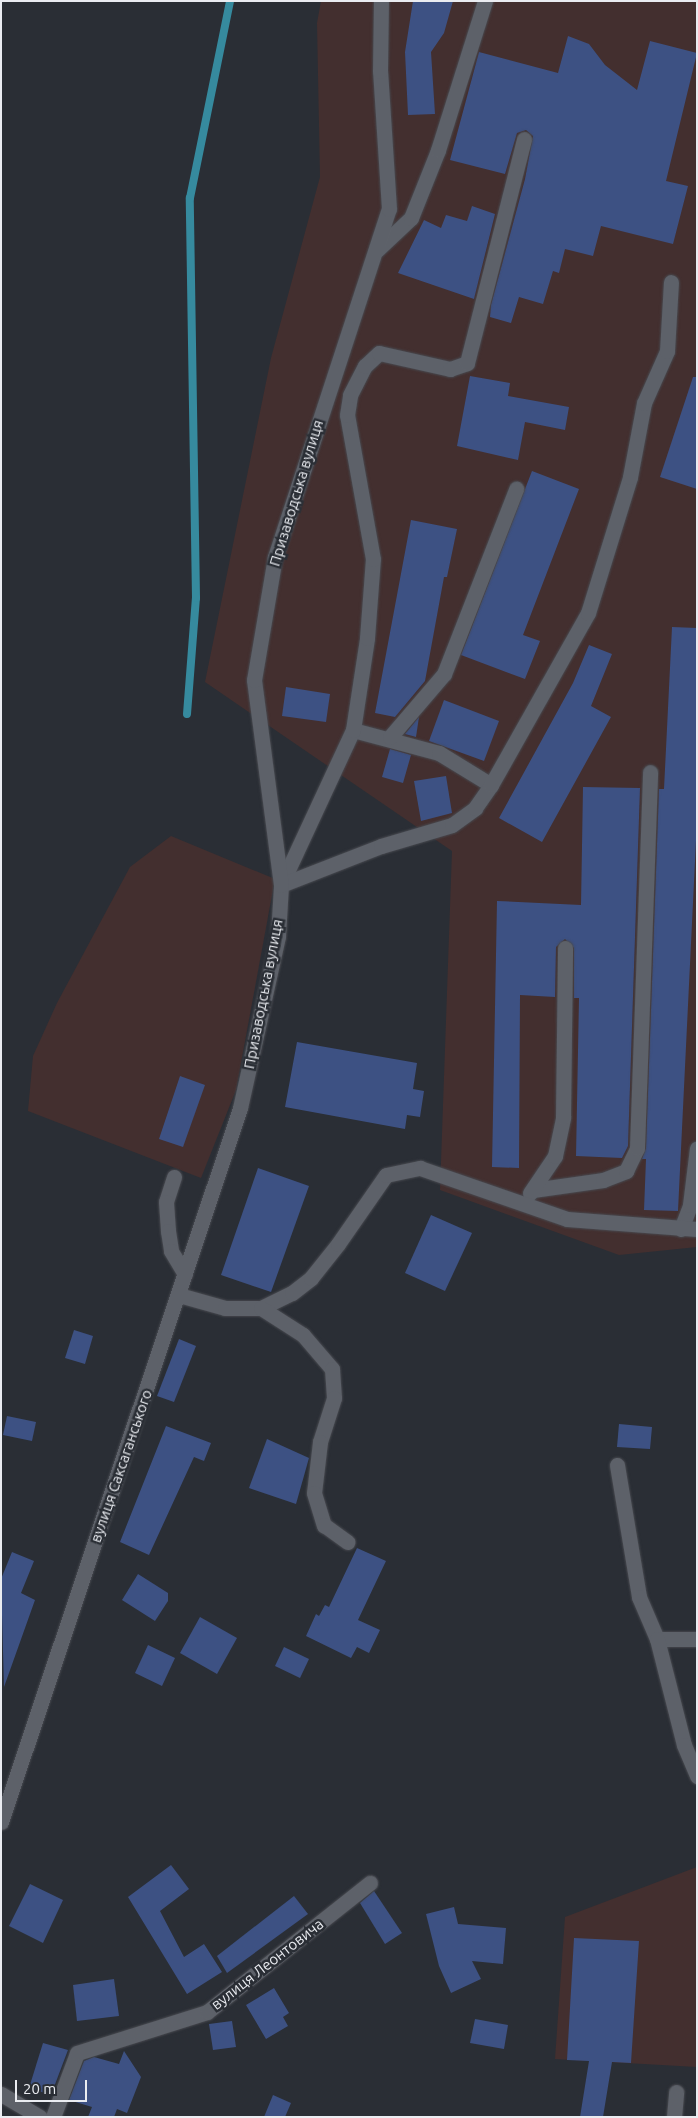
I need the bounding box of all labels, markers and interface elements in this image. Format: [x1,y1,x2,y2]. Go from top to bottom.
street label: Призаводська вулиця [265,418,327,568]
street label: Призаводська вулиця [240,918,286,1070]
street label: вулиця Саксаганського [86,1387,156,1545]
street label: вулиця Леонтовича [207,1915,327,2013]
scale bar [18,2070,90,2102]
text: 20 m [23,2080,56,2097]

